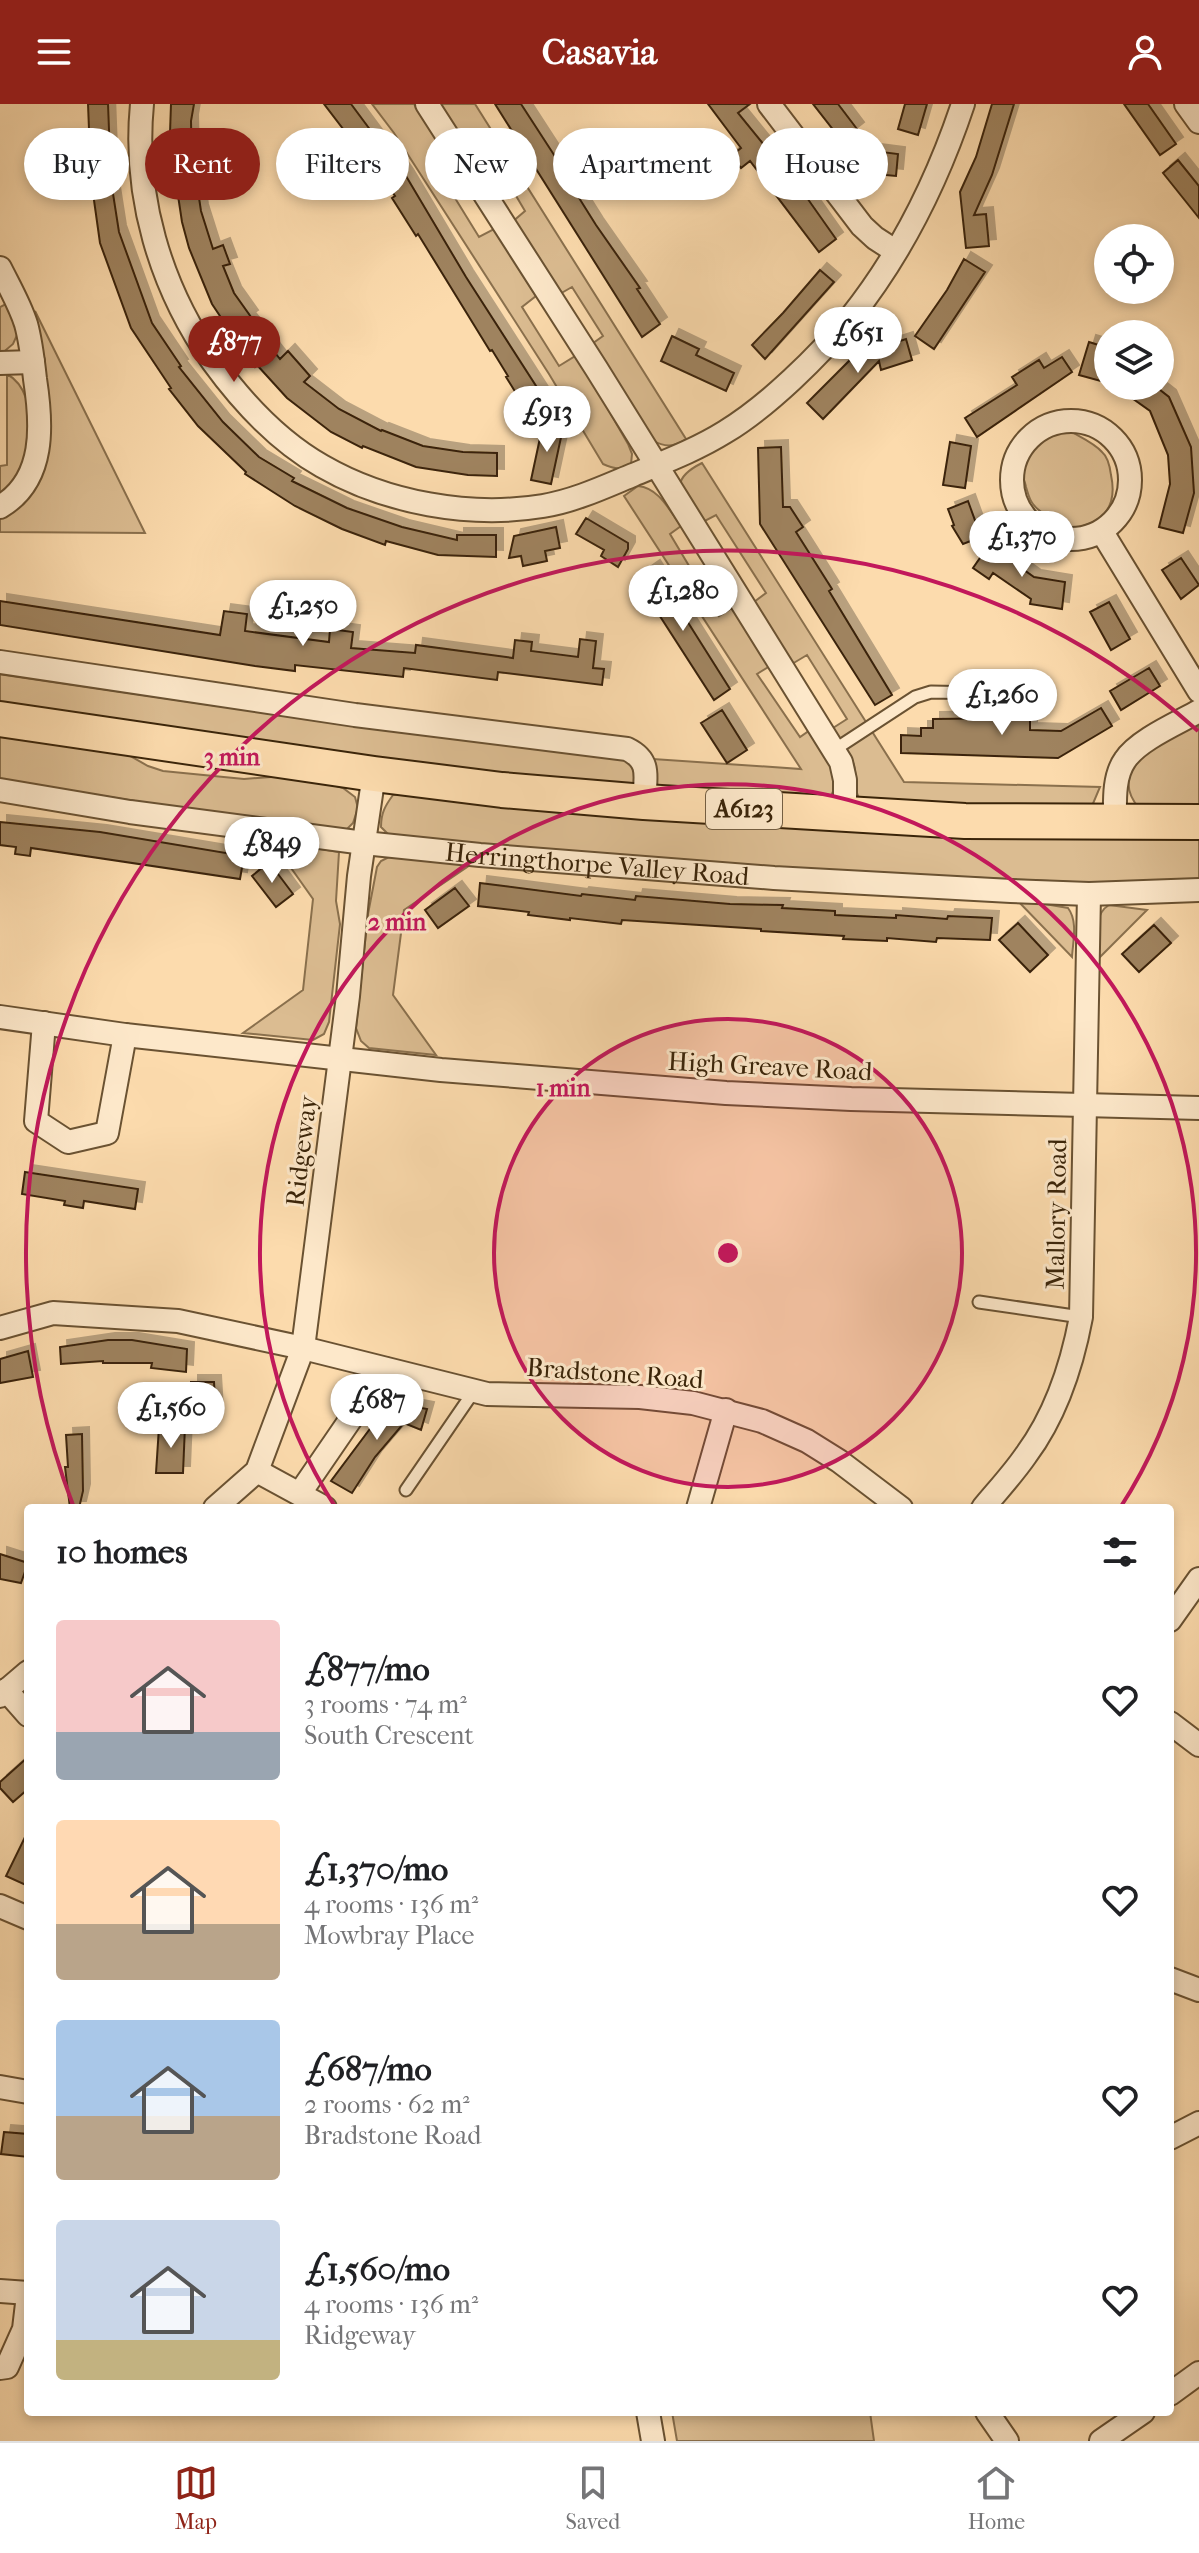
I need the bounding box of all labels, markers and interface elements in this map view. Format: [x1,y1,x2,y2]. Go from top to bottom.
icon: menu [32,30,76,74]
icon: person [1123,30,1167,74]
text: Casavia [542,31,657,73]
chip: Buy [24,128,129,200]
chip: Rent [145,128,260,200]
chip: Filters [276,128,409,200]
chip: New [425,128,537,200]
chip: Apartment [553,128,740,200]
chip: House [756,128,888,200]
map controls [1094,224,1174,400]
button: locate [1094,224,1174,304]
pin: £651 [811,307,905,375]
pin: £877 [187,316,281,384]
text: £651 [832,317,884,348]
button: layers [1094,320,1174,400]
text: £877 [206,326,262,357]
pin: £913 [500,386,594,454]
text: £913 [522,396,572,427]
pin: £1,370 [957,511,1087,579]
text: £1,370 [987,521,1057,552]
pin: £1,280 [618,565,748,633]
text: £1,280 [647,575,719,606]
pin: £1,250 [238,580,368,648]
text: £1,250 [268,590,338,621]
pin: £1,260 [937,669,1067,737]
text: £1,260 [965,679,1039,710]
text: 3 min [204,743,261,771]
road number: A6123 [706,789,782,829]
pin: £849 [225,817,319,885]
text: £849 [242,827,302,858]
street label: Herringthorpe Valley Road [444,836,751,892]
text: 2 min [368,908,427,936]
street label: High Greave Road [667,1046,874,1087]
text: 1 min [536,1074,591,1102]
street label: Ridgeway [279,1093,324,1208]
street label: Mallory Road [1040,1137,1073,1290]
centre of rings [714,1239,742,1267]
street label: Bradstone Road [525,1352,705,1395]
pin: £687 [330,1374,424,1442]
pin: £1,560 [106,1382,236,1450]
text: £687 [348,1384,406,1415]
text: £1,560 [136,1392,206,1423]
icon: filters [1098,1530,1142,1574]
text: 10 homes [56,1532,187,1572]
text: £877/mo [304,1649,430,1689]
icon: home [120,1652,216,1748]
icon: heart [1098,1678,1142,1722]
text: 3 rooms · 74 m² [304,1689,467,1720]
text: South Crescent [304,1720,474,1751]
text: £1,370/mo [304,1849,448,1889]
icon: home [120,1852,216,1948]
icon: heart [1098,1878,1142,1922]
text: 4 rooms · 136 m² [304,1889,478,1920]
text: Mowbray Place [304,1920,474,1951]
text: £687/mo [304,2049,432,2089]
icon: home [120,2052,216,2148]
icon: heart [1098,2078,1142,2122]
text: 2 rooms · 62 m² [304,2089,470,2120]
text: Bradstone Road [304,2120,481,2151]
text: £1,560/mo [304,2249,450,2289]
icon: home [120,2252,216,2348]
icon: heart [1098,2278,1142,2322]
text: 4 rooms · 136 m² [304,2289,478,2320]
text: Ridgeway [304,2320,416,2351]
tab: Map [174,2461,218,2535]
tab: Saved [566,2461,620,2535]
tab: Home [968,2461,1025,2535]

